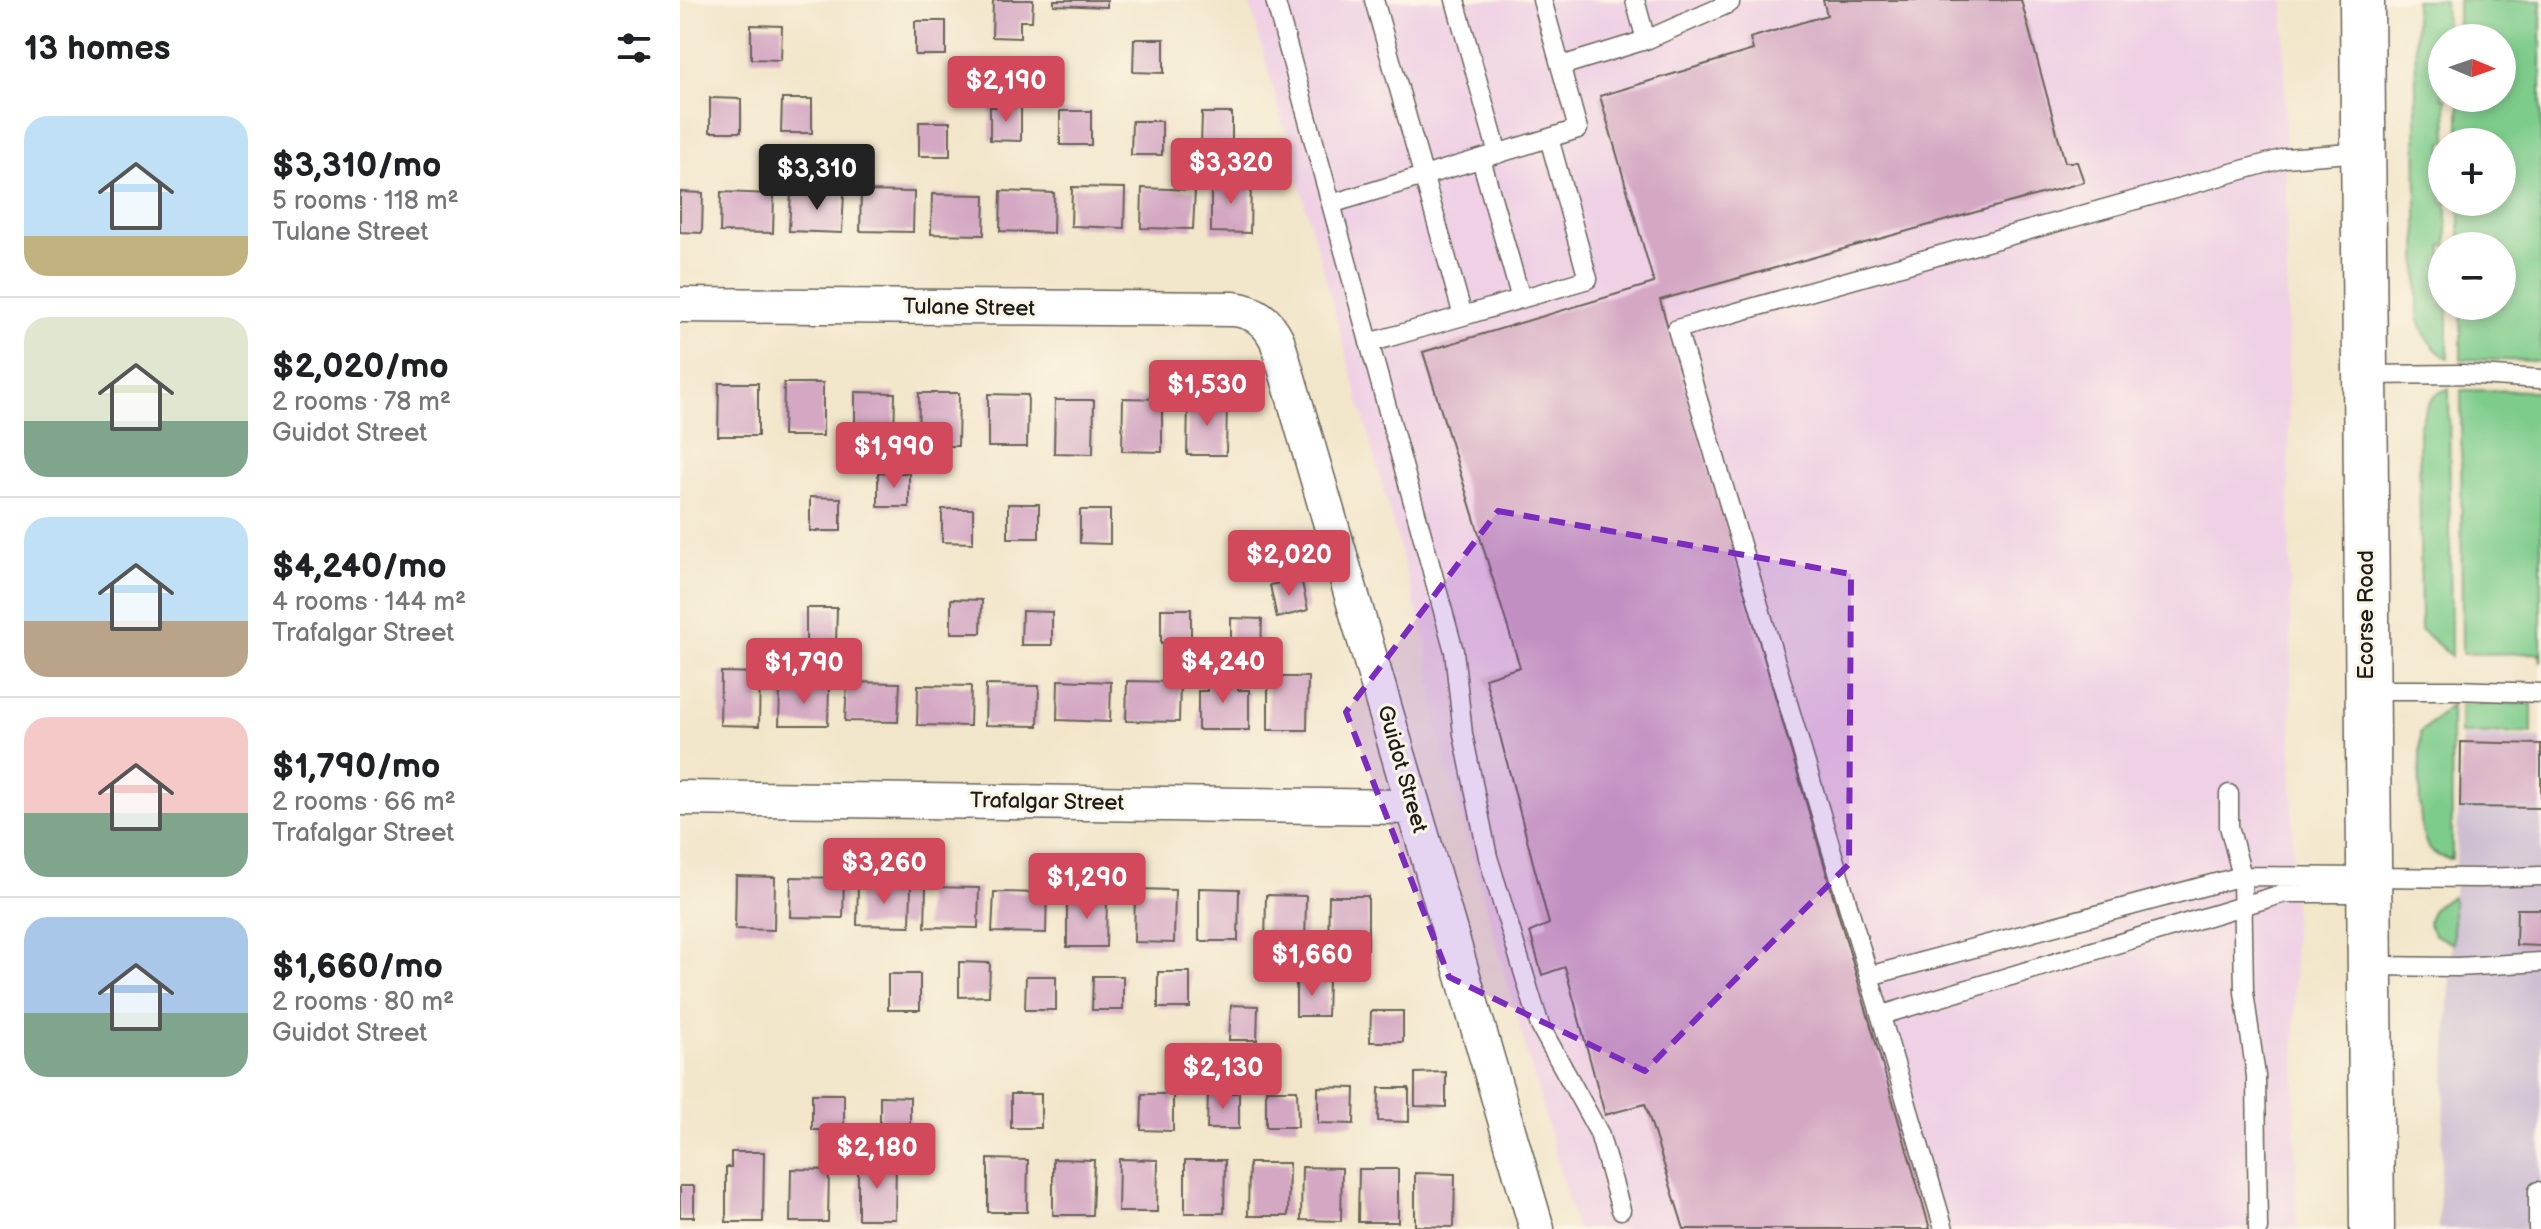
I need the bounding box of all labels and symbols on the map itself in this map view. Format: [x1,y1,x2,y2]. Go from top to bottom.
north arrow [2428,24,2516,112]
pin: $2,190 [941,56,1071,124]
pin: $3,320 [1166,138,1296,206]
pin: $3,310 [752,144,882,212]
street label: Tulane Street [903,293,1036,323]
pin: $1,530 [1142,360,1272,428]
pin: $1,990 [829,422,959,490]
pin: $2,020 [1224,530,1354,598]
street label: Ecorse Road [2353,550,2380,680]
pin: $4,240 [1158,637,1288,705]
pin: $1,790 [739,638,869,706]
street label: Guidot Street [1371,702,1433,836]
street label: Trafalgar Street [970,787,1125,817]
pin: $3,260 [819,838,949,906]
pin: $1,290 [1022,853,1152,921]
pin: $1,660 [1247,930,1377,998]
pin: $2,130 [1158,1043,1288,1111]
pin: $2,180 [812,1123,942,1191]

